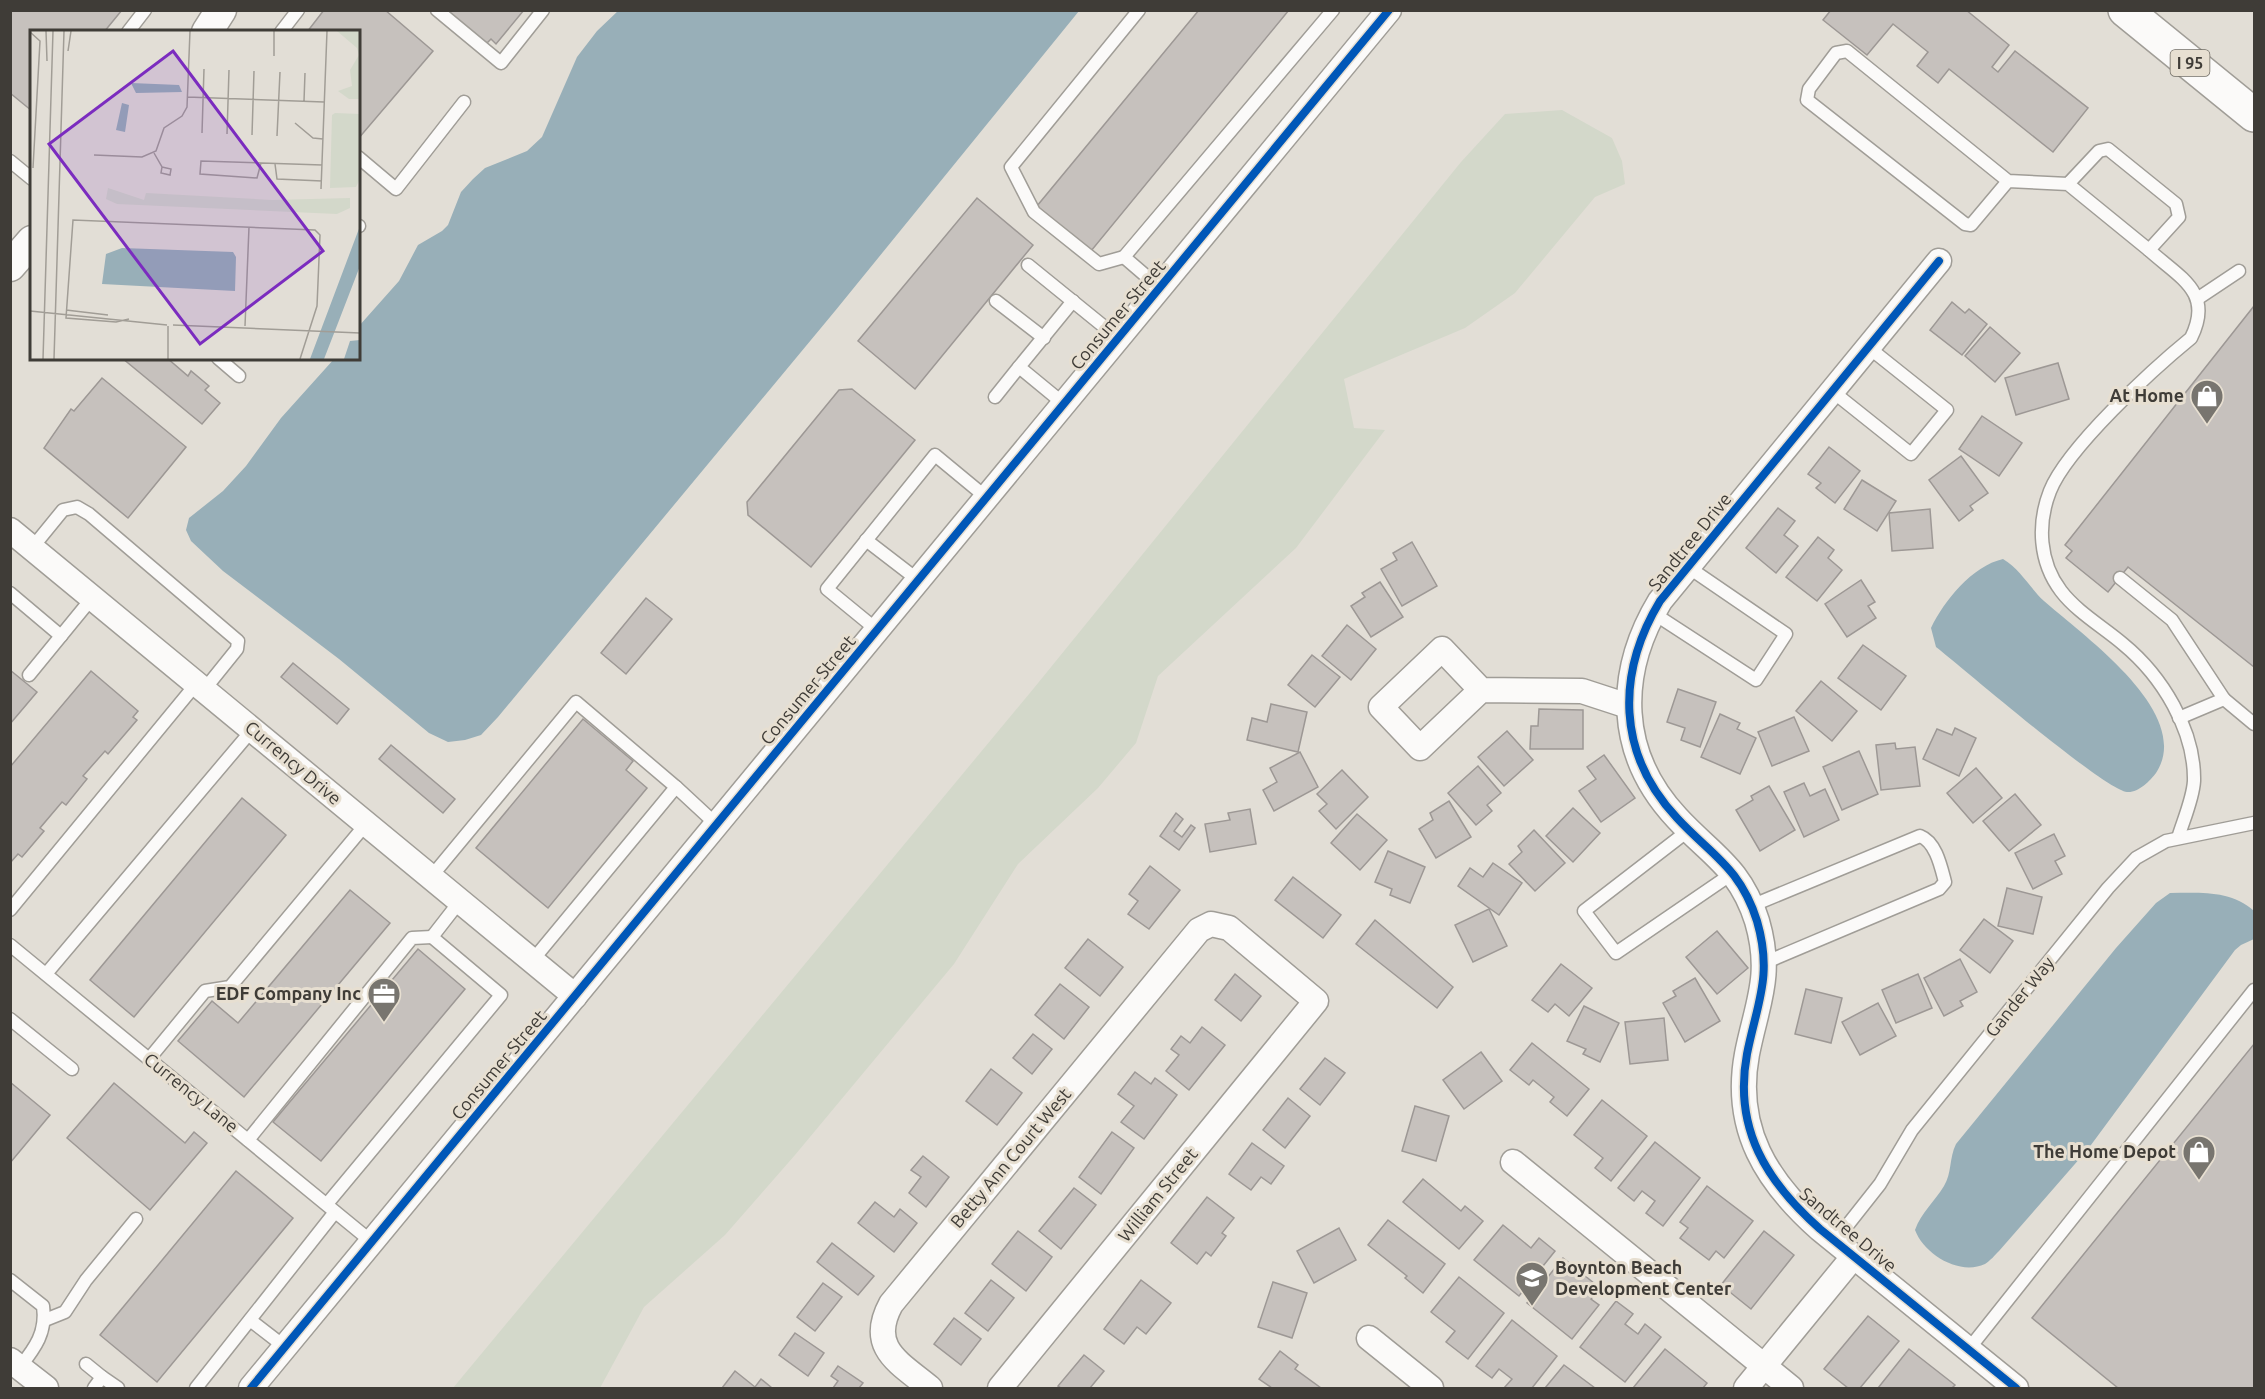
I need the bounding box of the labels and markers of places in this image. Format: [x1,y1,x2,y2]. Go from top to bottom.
shop icon: At Home [2189,378,2225,425]
place label: At Home [2110,385,2184,405]
office icon: EDF Company Inc [366,976,402,1023]
place label: EDF Company Inc [216,983,361,1003]
shop icon: The Home Depot [2181,1134,2217,1181]
place label: The Home Depot [2033,1141,2176,1161]
place label: Boynton Beach Development Center [1555,1257,1732,1298]
school or university icon: Boynton Beach Development Center [1514,1260,1550,1307]

